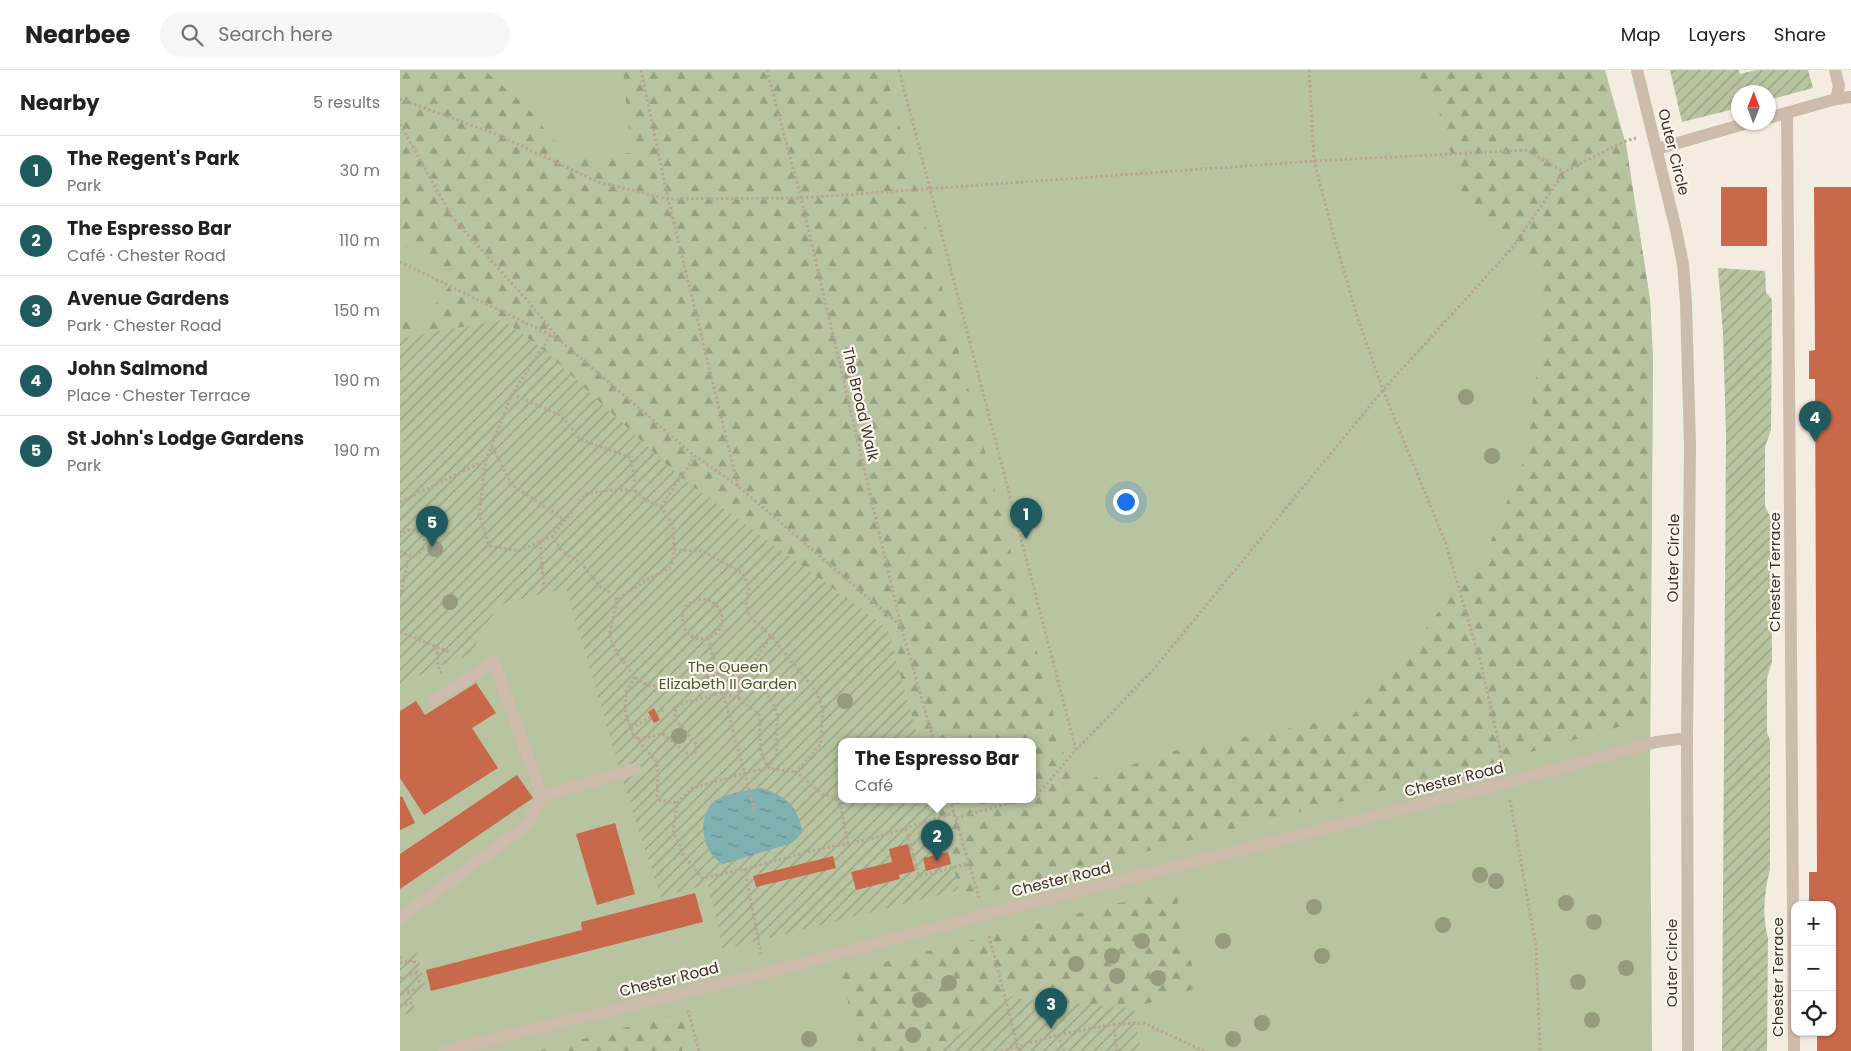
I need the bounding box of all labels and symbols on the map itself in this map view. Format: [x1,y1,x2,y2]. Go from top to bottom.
north arrow [1731,85,1776,130]
street label: Outer Circle [1653,106,1695,198]
street label: The Broad Walk [838,345,884,463]
pin: 4 [1799,401,1831,442]
your location [1113,489,1139,515]
pin: 1 [1010,498,1042,539]
pin: 5 [416,506,448,547]
street label: Chester Terrace [1764,512,1785,632]
street label: Outer Circle [1662,513,1684,603]
park label: The Queen Elizabeth II Garden [659,656,797,694]
street label: Chester Road [1402,757,1506,801]
pin: 2 [921,820,953,861]
street label: Chester Road [1009,857,1113,901]
street label: Chester Terrace [1767,917,1788,1037]
street label: Outer Circle [1661,919,1682,1007]
street label: Chester Road [617,957,721,1001]
pin: 3 [1035,988,1067,1029]

